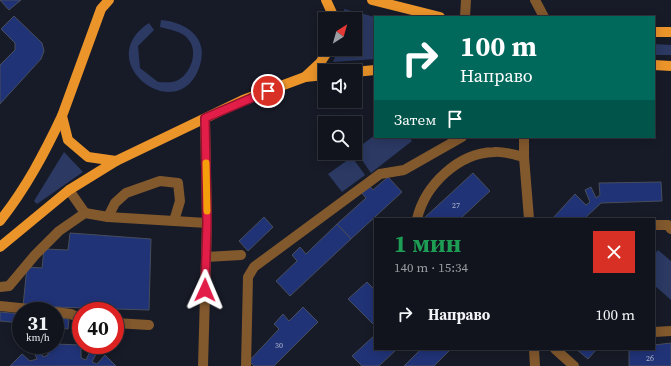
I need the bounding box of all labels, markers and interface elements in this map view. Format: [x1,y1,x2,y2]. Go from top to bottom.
north arrow [318,12,362,56]
map controls [318,12,362,160]
text: 100 m [460,27,537,65]
icon: right [394,32,446,84]
text: Направо [460,63,533,88]
button: sound [318,64,362,108]
pin [251,74,285,108]
icon: arrive [257,80,279,102]
icon: arrive [444,108,466,130]
text: Затем [394,109,436,130]
button: search [318,116,362,160]
house number: 27 [452,200,460,211]
text: 1 мин [394,227,461,260]
button: close [593,231,635,273]
text: 140 m · 15:34 [394,259,468,276]
position arrow [184,269,226,311]
speed limit sign: 40 [72,302,124,354]
icon: right [394,303,416,325]
text: Направо [428,304,490,325]
text: 100 m [595,304,635,325]
text: 31 [27,309,49,337]
text: km/h [26,331,50,344]
house number: 30 [275,340,283,351]
house number: 26 [646,353,654,364]

